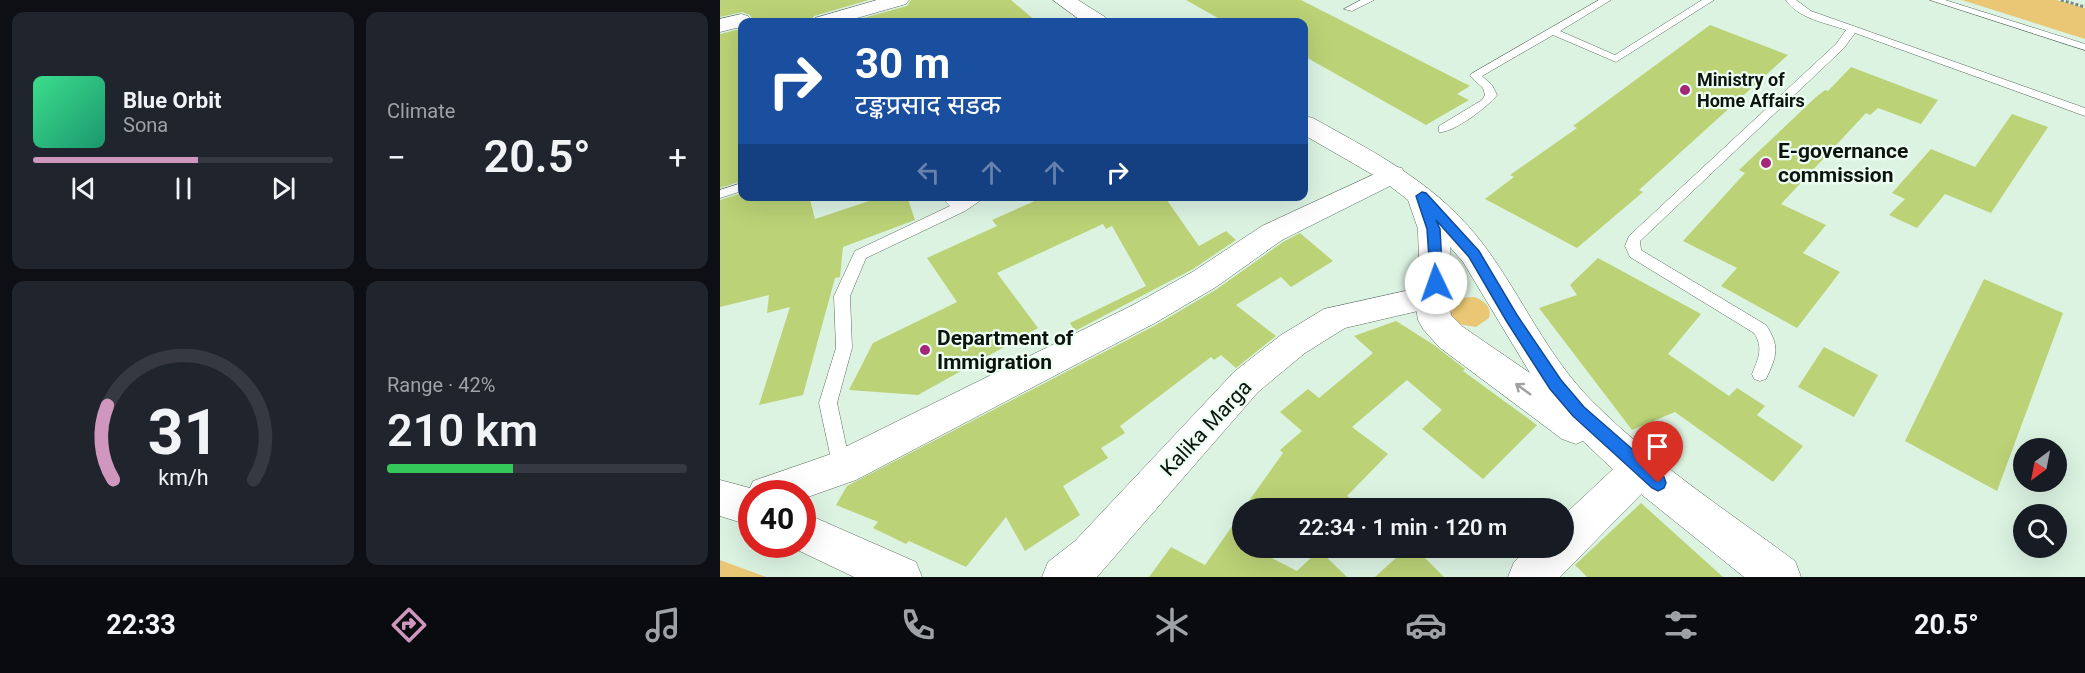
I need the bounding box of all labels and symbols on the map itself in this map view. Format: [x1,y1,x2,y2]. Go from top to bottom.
place label: Ministry of Home Affairs [1697,69,1805,111]
marker: Ministry of Home Affairs [1678,83,1692,97]
place label: E-governance commission [1778,139,1908,187]
marker: E-governance commission [1759,156,1773,170]
position arrow [1404,251,1468,315]
place label: Department of Immigration [937,326,1074,374]
marker: Department of Immigration [918,343,932,357]
street label: Kalika Marga [1156,375,1256,481]
one-way arrow [1515,383,1531,396]
pin [1632,421,1683,483]
north arrow [2013,438,2067,492]
speed limit sign: 40 [738,480,816,558]

